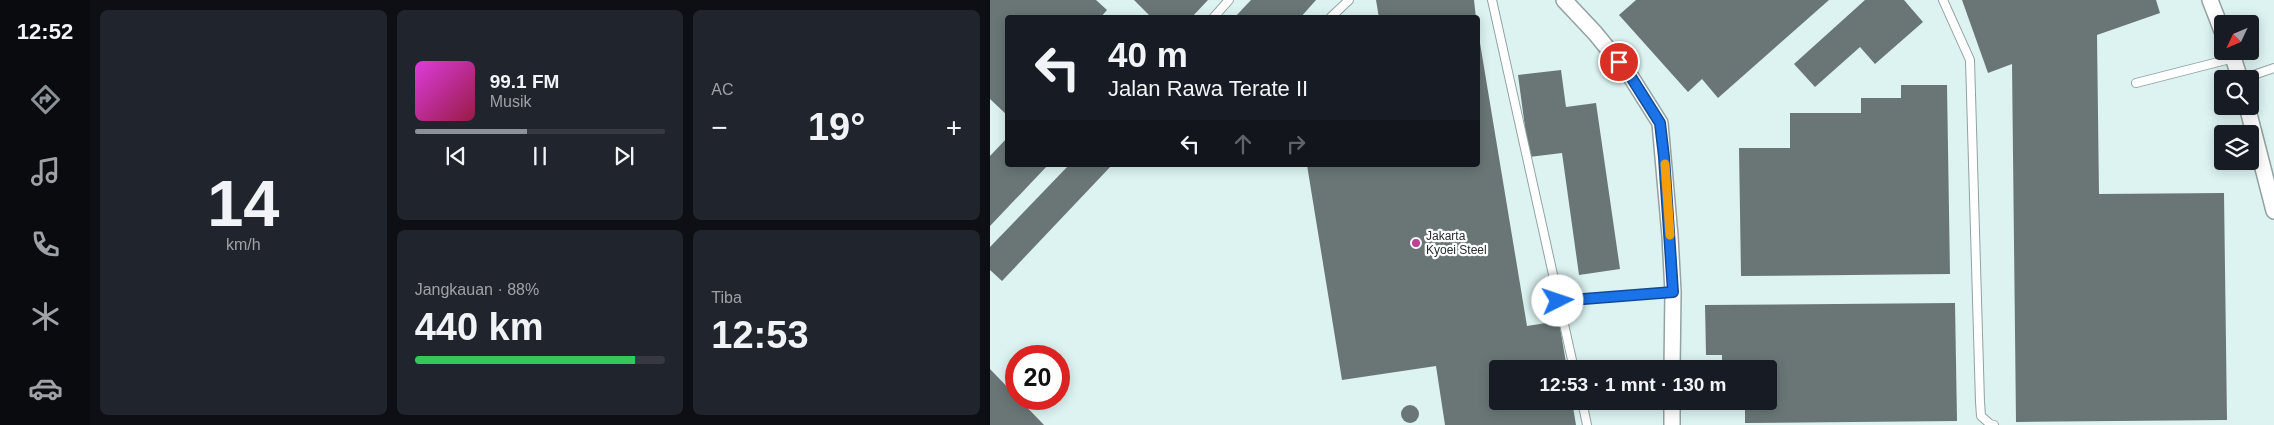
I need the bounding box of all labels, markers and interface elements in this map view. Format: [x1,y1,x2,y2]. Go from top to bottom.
north arrow [2214,15,2259,60]
map controls [2214,15,2259,170]
text: 12:52 [17,19,73,44]
icon: left [1025,35,1090,100]
text: 40 m [1108,35,1188,74]
pin [1598,41,1640,83]
icon: arrive [1605,48,1633,76]
button: search [2214,70,2259,115]
text: 99.1 FM [490,71,559,92]
text: Jalan Rawa Terate II [1108,76,1308,101]
text: AC [711,81,734,98]
icon: directions [28,82,63,117]
text: Musik [490,93,531,110]
text: 19° [808,106,865,148]
text: − [711,112,728,143]
text: + [946,112,962,143]
button: layers [2214,125,2259,170]
icon: left [1176,130,1204,158]
icon: ahead [1229,130,1257,158]
icon: right [1282,130,1310,158]
icon: previous [442,142,470,170]
icon: pause [526,142,554,170]
icon: next [610,142,638,170]
icon: music [28,154,63,189]
text: 14 [207,167,279,240]
icon: phone [28,227,63,262]
place label: Jakarta Kyoei Steel [1426,229,1487,257]
text: km/h [226,236,261,253]
marker: Jakarta Kyoei Steel [1410,237,1422,249]
position arrow [1531,274,1583,326]
text: Jangkauan · 88% [415,281,539,298]
text: Tiba [711,289,742,306]
icon: climate [28,299,63,334]
text: 440 km [415,306,544,348]
text: 12:53 [711,314,809,356]
speed limit sign: 20 [1005,345,1070,410]
icon: car [28,371,63,406]
text: 12:53 · 1 mnt · 130 m [1540,374,1726,395]

